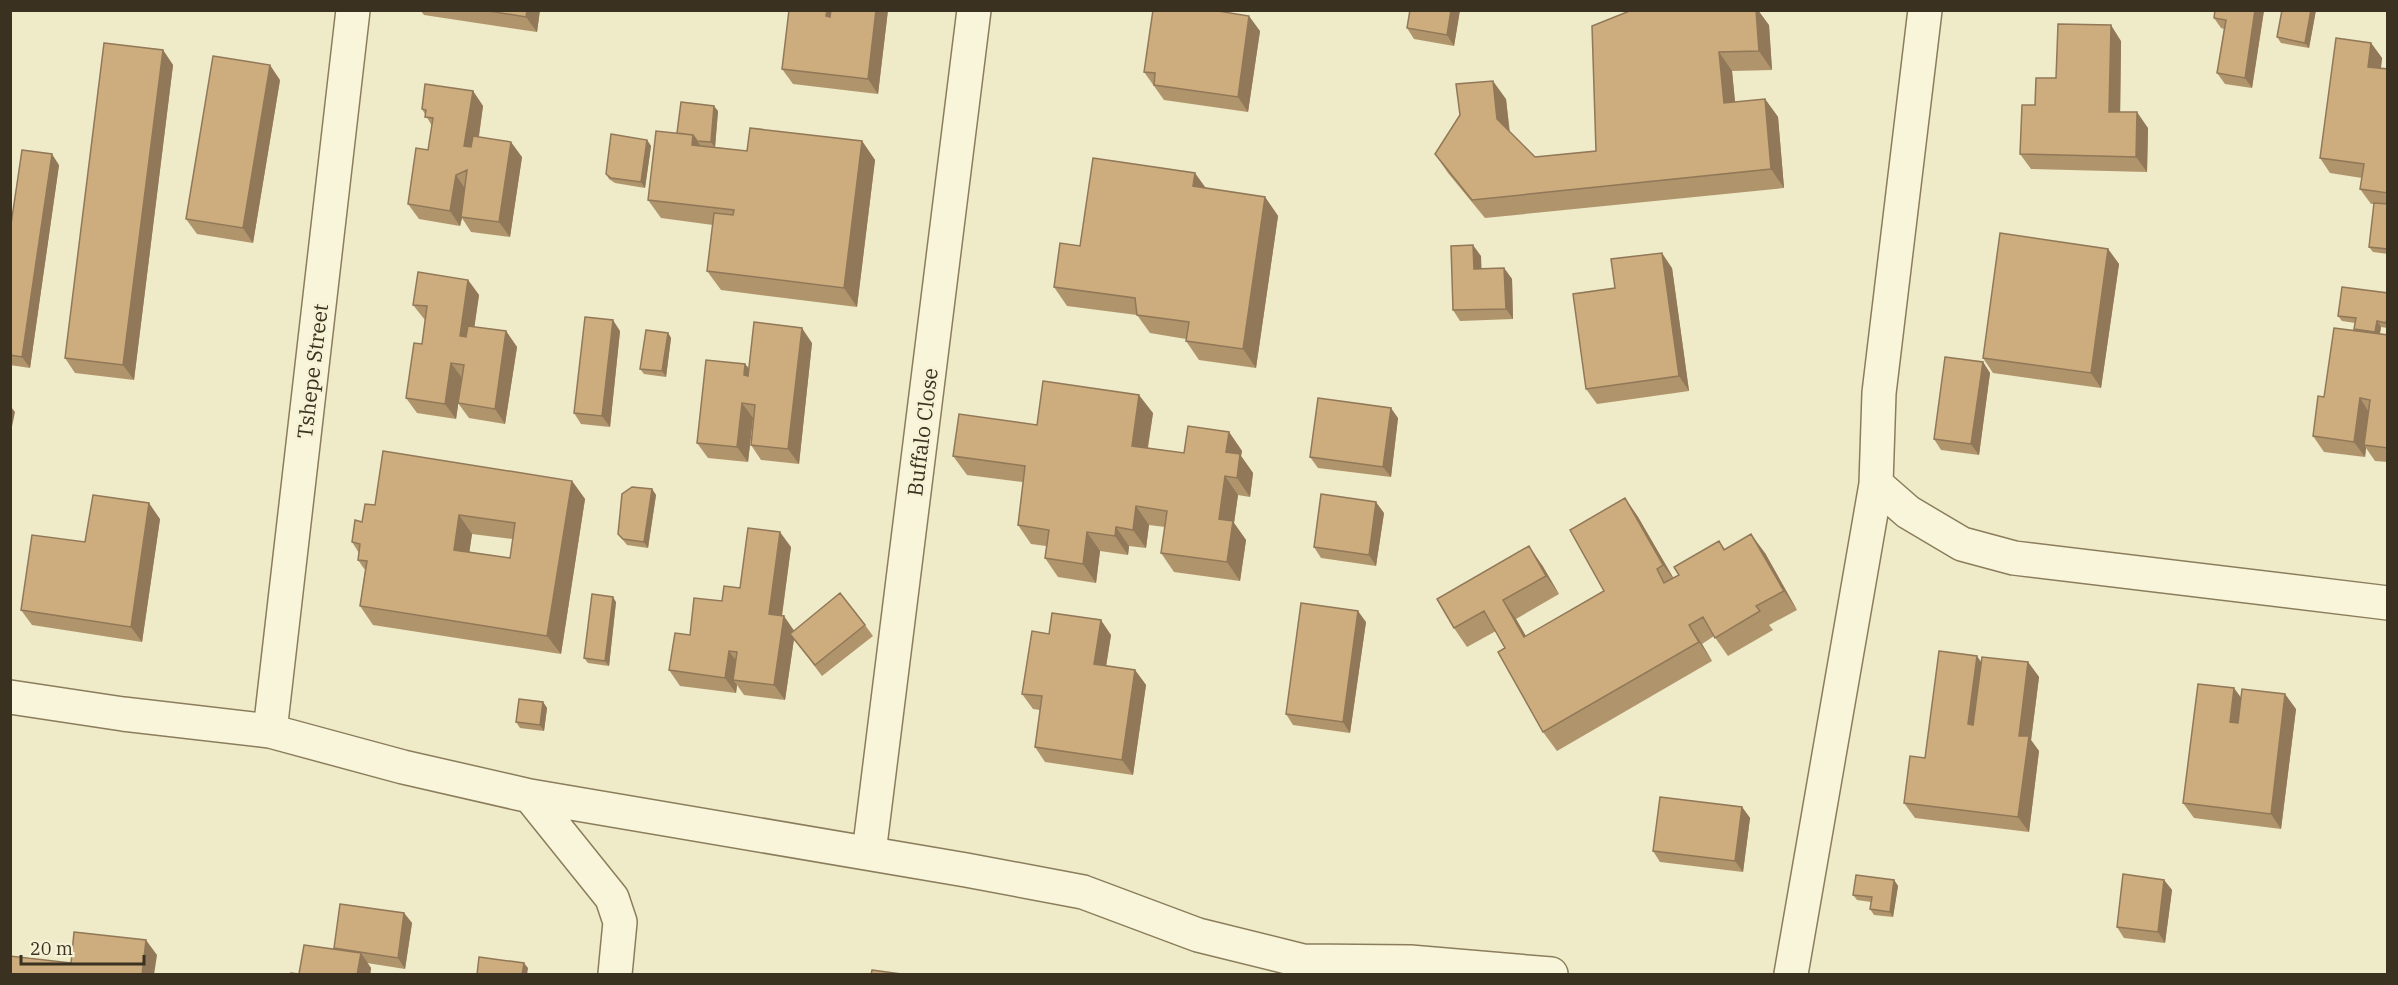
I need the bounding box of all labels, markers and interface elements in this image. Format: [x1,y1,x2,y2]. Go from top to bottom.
street label: Tshepe Street [290,302,334,440]
street label: Buffalo Close [900,366,944,498]
scale bar [21,928,144,966]
text: 20 m [30,937,73,960]

